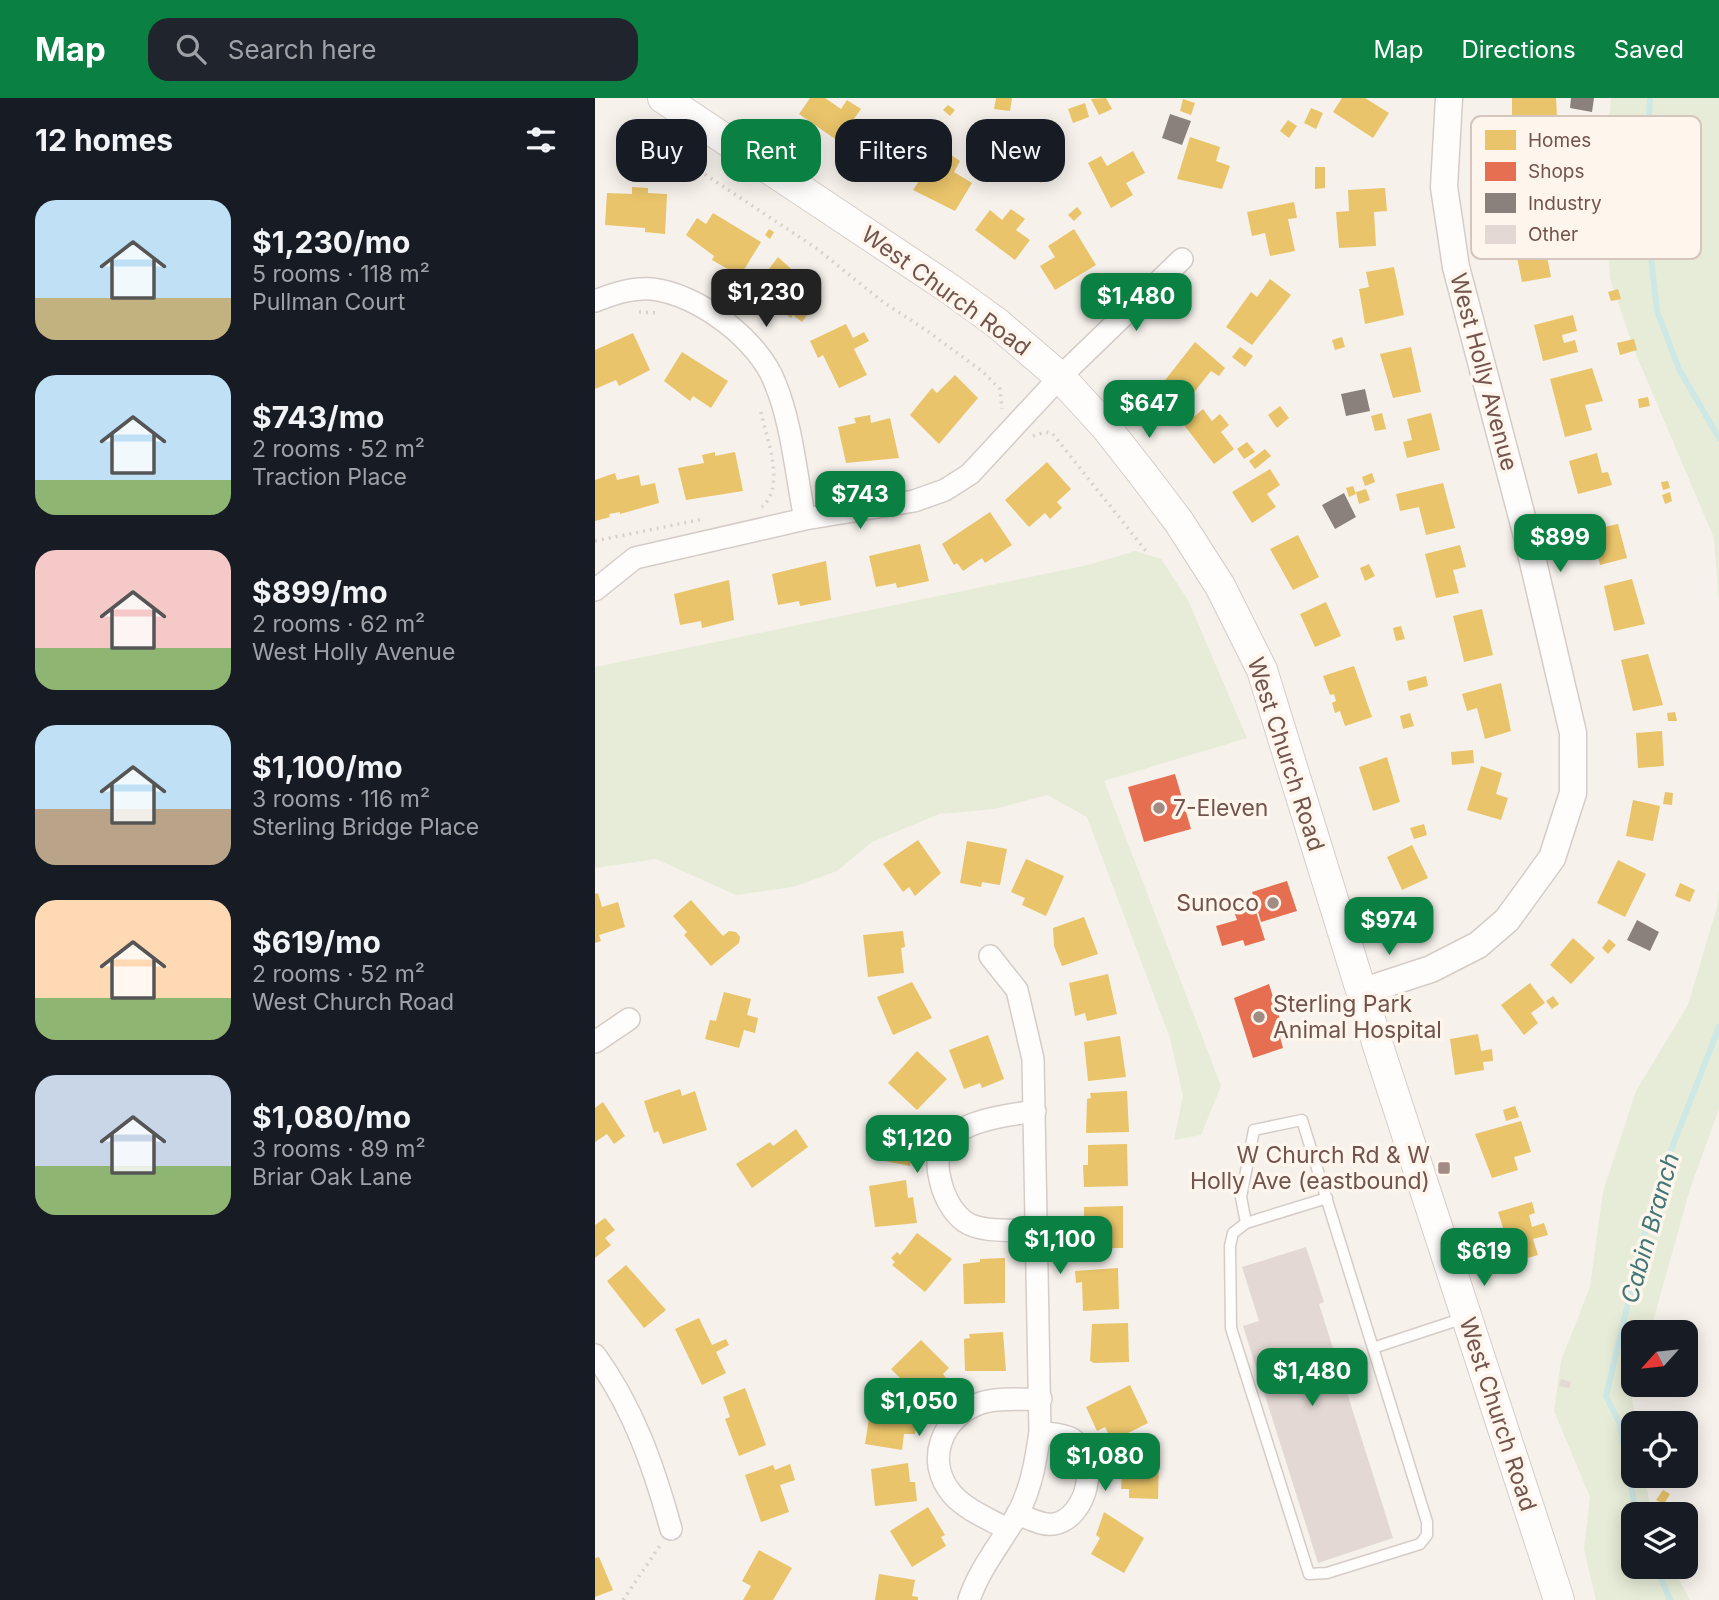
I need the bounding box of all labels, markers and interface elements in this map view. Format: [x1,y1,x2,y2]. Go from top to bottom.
search box [148,18,638,81]
text: Map [35,29,106,69]
icon: search [172,30,210,68]
text: Search here [228,34,376,65]
text: Map [1374,35,1423,64]
text: Directions [1461,35,1576,64]
text: Saved [1614,35,1684,64]
legend [1471,116,1701,259]
chip: Buy [616,119,707,182]
chip: Rent [721,119,821,182]
chip: Filters [835,119,952,182]
chip: New [966,119,1065,182]
icon: filters [522,121,560,159]
text: 12 homes [35,122,173,158]
text: Homes [1528,129,1591,152]
text: Shops [1528,160,1584,183]
text: Industry [1528,192,1602,215]
street label: West Church Road [856,220,1036,362]
text: Other [1528,223,1578,246]
text: $1,230/mo [252,224,411,260]
icon: home [91,228,175,312]
text: 5 rooms · 118 m² [252,260,430,288]
pin: $1,230 [709,270,823,329]
street label: West Holly Avenue [1444,270,1524,474]
pin: $1,480 [1079,274,1193,333]
text: $1,230 [727,278,805,306]
text: $1,480 [1097,282,1175,310]
text: Pullman Court [252,288,405,316]
pin: $647 [1108,380,1190,440]
text: $647 [1120,389,1178,417]
text: $743/mo [252,399,384,435]
icon: home [91,403,175,487]
text: 2 rooms · 52 m² [252,435,425,463]
text: Traction Place [252,463,407,491]
pin: $743 [819,472,901,531]
text: $743 [831,480,889,508]
pin: $899 [1519,514,1601,574]
text: $899 [1530,523,1590,551]
text: $899/mo [252,574,388,610]
icon: home [91,578,175,662]
text: 2 rooms · 62 m² [252,610,425,638]
text: West Holly Avenue [252,638,455,666]
street label: West Church Road [1241,654,1331,854]
text: $1,100/mo [252,749,403,785]
icon: home [91,753,175,837]
text: 3 rooms · 116 m² [252,785,430,813]
place label: 7-Eleven [1173,794,1268,822]
marker: 7-Eleven [1151,800,1167,816]
text: Sterling Bridge Place [252,813,479,841]
place label: Sunoco [1176,889,1259,917]
marker: Sunoco [1265,895,1281,911]
pin: $974 [1348,898,1430,957]
text: $974 [1360,906,1418,934]
text: $619/mo [252,924,381,960]
icon: home [91,928,175,1012]
text: 2 rooms · 52 m² [252,960,425,988]
text: West Church Road [252,988,454,1016]
place label: Sterling Park Animal Hospital [1273,990,1442,1044]
marker: Sterling Park Animal Hospital [1251,1009,1267,1025]
text: $1,080/mo [252,1099,411,1135]
icon: home [91,1103,175,1187]
pin: $1,120 [860,1116,974,1175]
text: $1,120 [882,1124,952,1152]
text: 3 rooms · 89 m² [252,1135,426,1163]
place label: W Church Rd & W Holly Ave (eastbound) [1190,1141,1430,1195]
water label: Cabin Branch [1615,1150,1685,1306]
marker: W Church Rd & W Holly Ave (eastbound) [1436,1160,1452,1176]
text: Briar Oak Lane [252,1163,412,1191]
pin: $1,100 [1003,1216,1117,1276]
text: $1,100 [1024,1225,1096,1253]
pin: $619 [1443,1228,1525,1288]
text: $619 [1457,1237,1511,1265]
street label: West Church Road [1453,1314,1543,1514]
north arrow [1621,1320,1697,1396]
map controls [1621,1320,1698,1579]
pin: $1,480 [1255,1348,1369,1408]
text: $1,480 [1273,1357,1351,1385]
pin: $1,050 [862,1378,976,1438]
text: $1,050 [880,1387,958,1415]
button: locate [1621,1411,1698,1488]
pin: $1,080 [1048,1434,1162,1493]
text: $1,080 [1066,1442,1144,1470]
button: layers [1621,1502,1698,1579]

